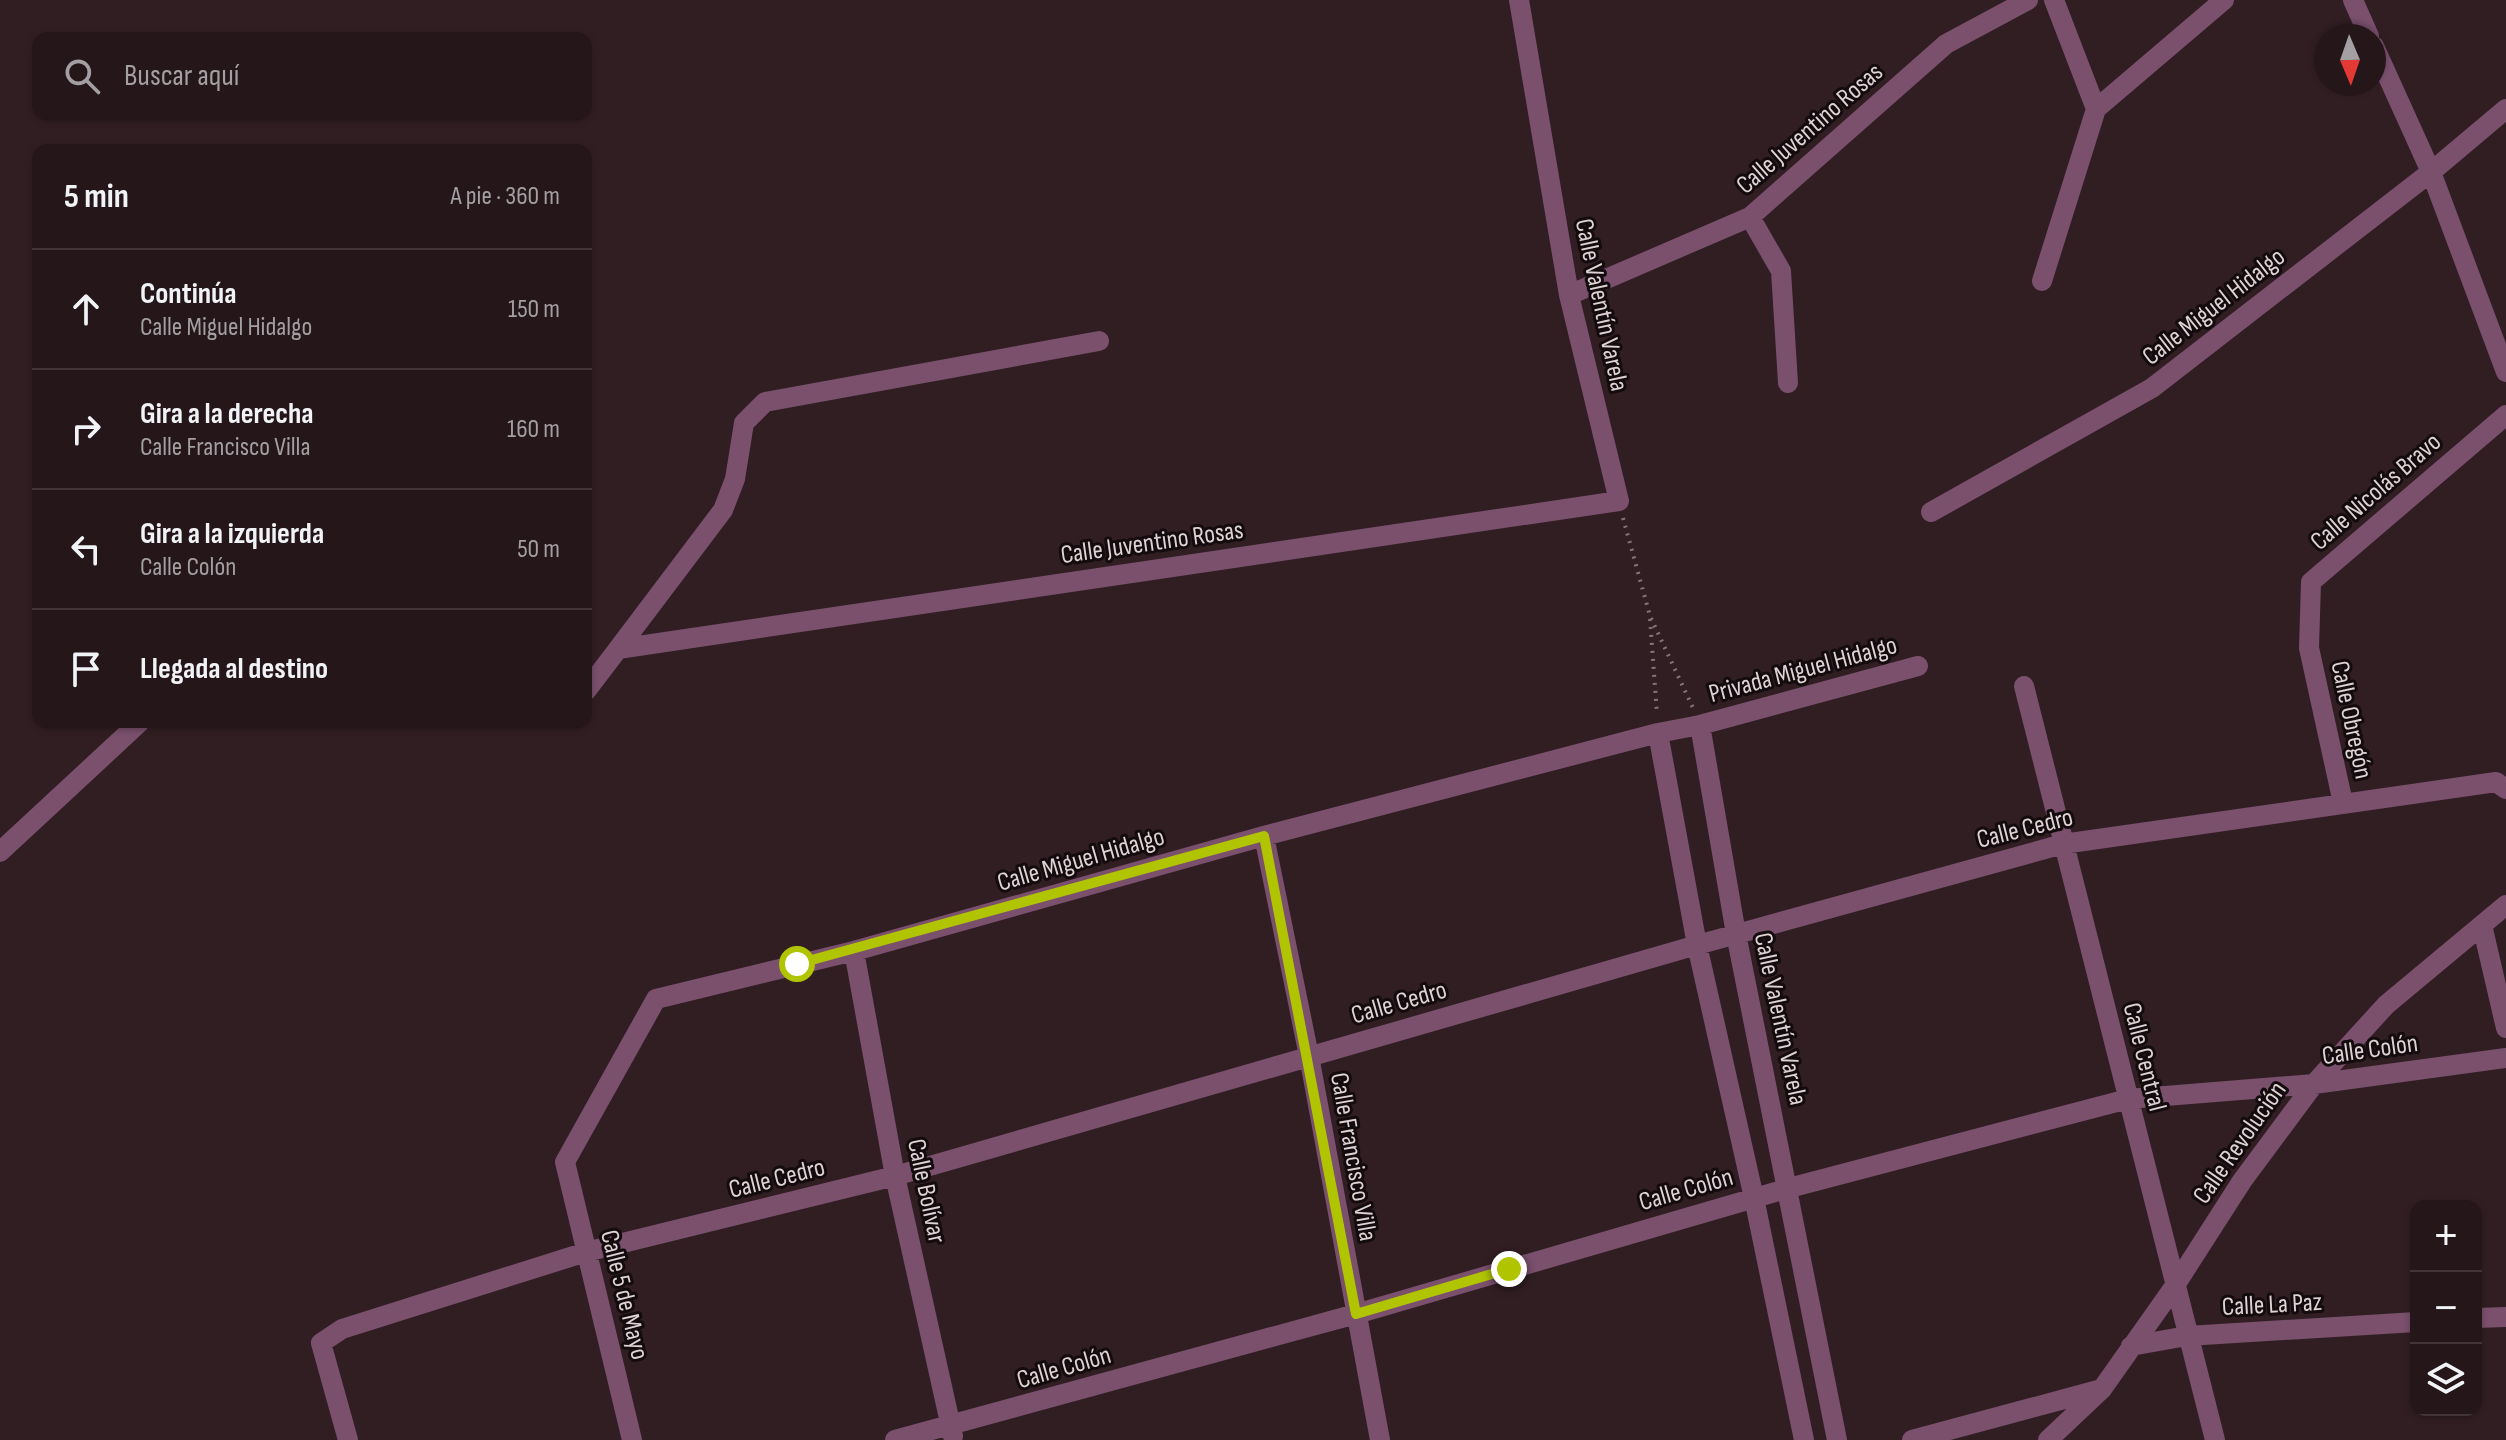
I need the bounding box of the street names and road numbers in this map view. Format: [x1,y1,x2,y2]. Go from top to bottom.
street label: Calle Juventino Rosas [1730,57,1890,201]
street label: Calle Valentín Varela [1568,216,1634,394]
street label: Calle Miguel Hidalgo [2137,242,2291,372]
street label: Calle Nicolás Bravo [2304,427,2448,557]
street label: Calle Juventino Rosas [1059,515,1245,571]
street label: Privada Miguel Hidalgo [1705,630,1901,710]
street label: Calle Obregón [2323,658,2379,782]
street label: Calle Cedro [1974,802,2076,856]
street label: Calle Miguel Hidalgo [994,821,1168,899]
street label: Calle Valentín Varela [1747,930,1813,1108]
street label: Calle Cedro [1348,975,1450,1031]
street label: Calle Central [2116,1000,2172,1114]
street label: Calle Colón [2320,1028,2420,1072]
street label: Calle Francisco Villa [1323,1070,1383,1244]
street label: Calle Revolución [2187,1076,2293,1210]
street label: Calle Bolívar [900,1136,952,1246]
street label: Calle Cedro [726,1152,828,1206]
street label: Calle Colón [1635,1162,1737,1218]
street label: Calle 5 de Mayo [593,1227,655,1363]
street label: Calle La Paz [2221,1287,2323,1323]
street label: Calle Colón [1013,1340,1115,1396]

